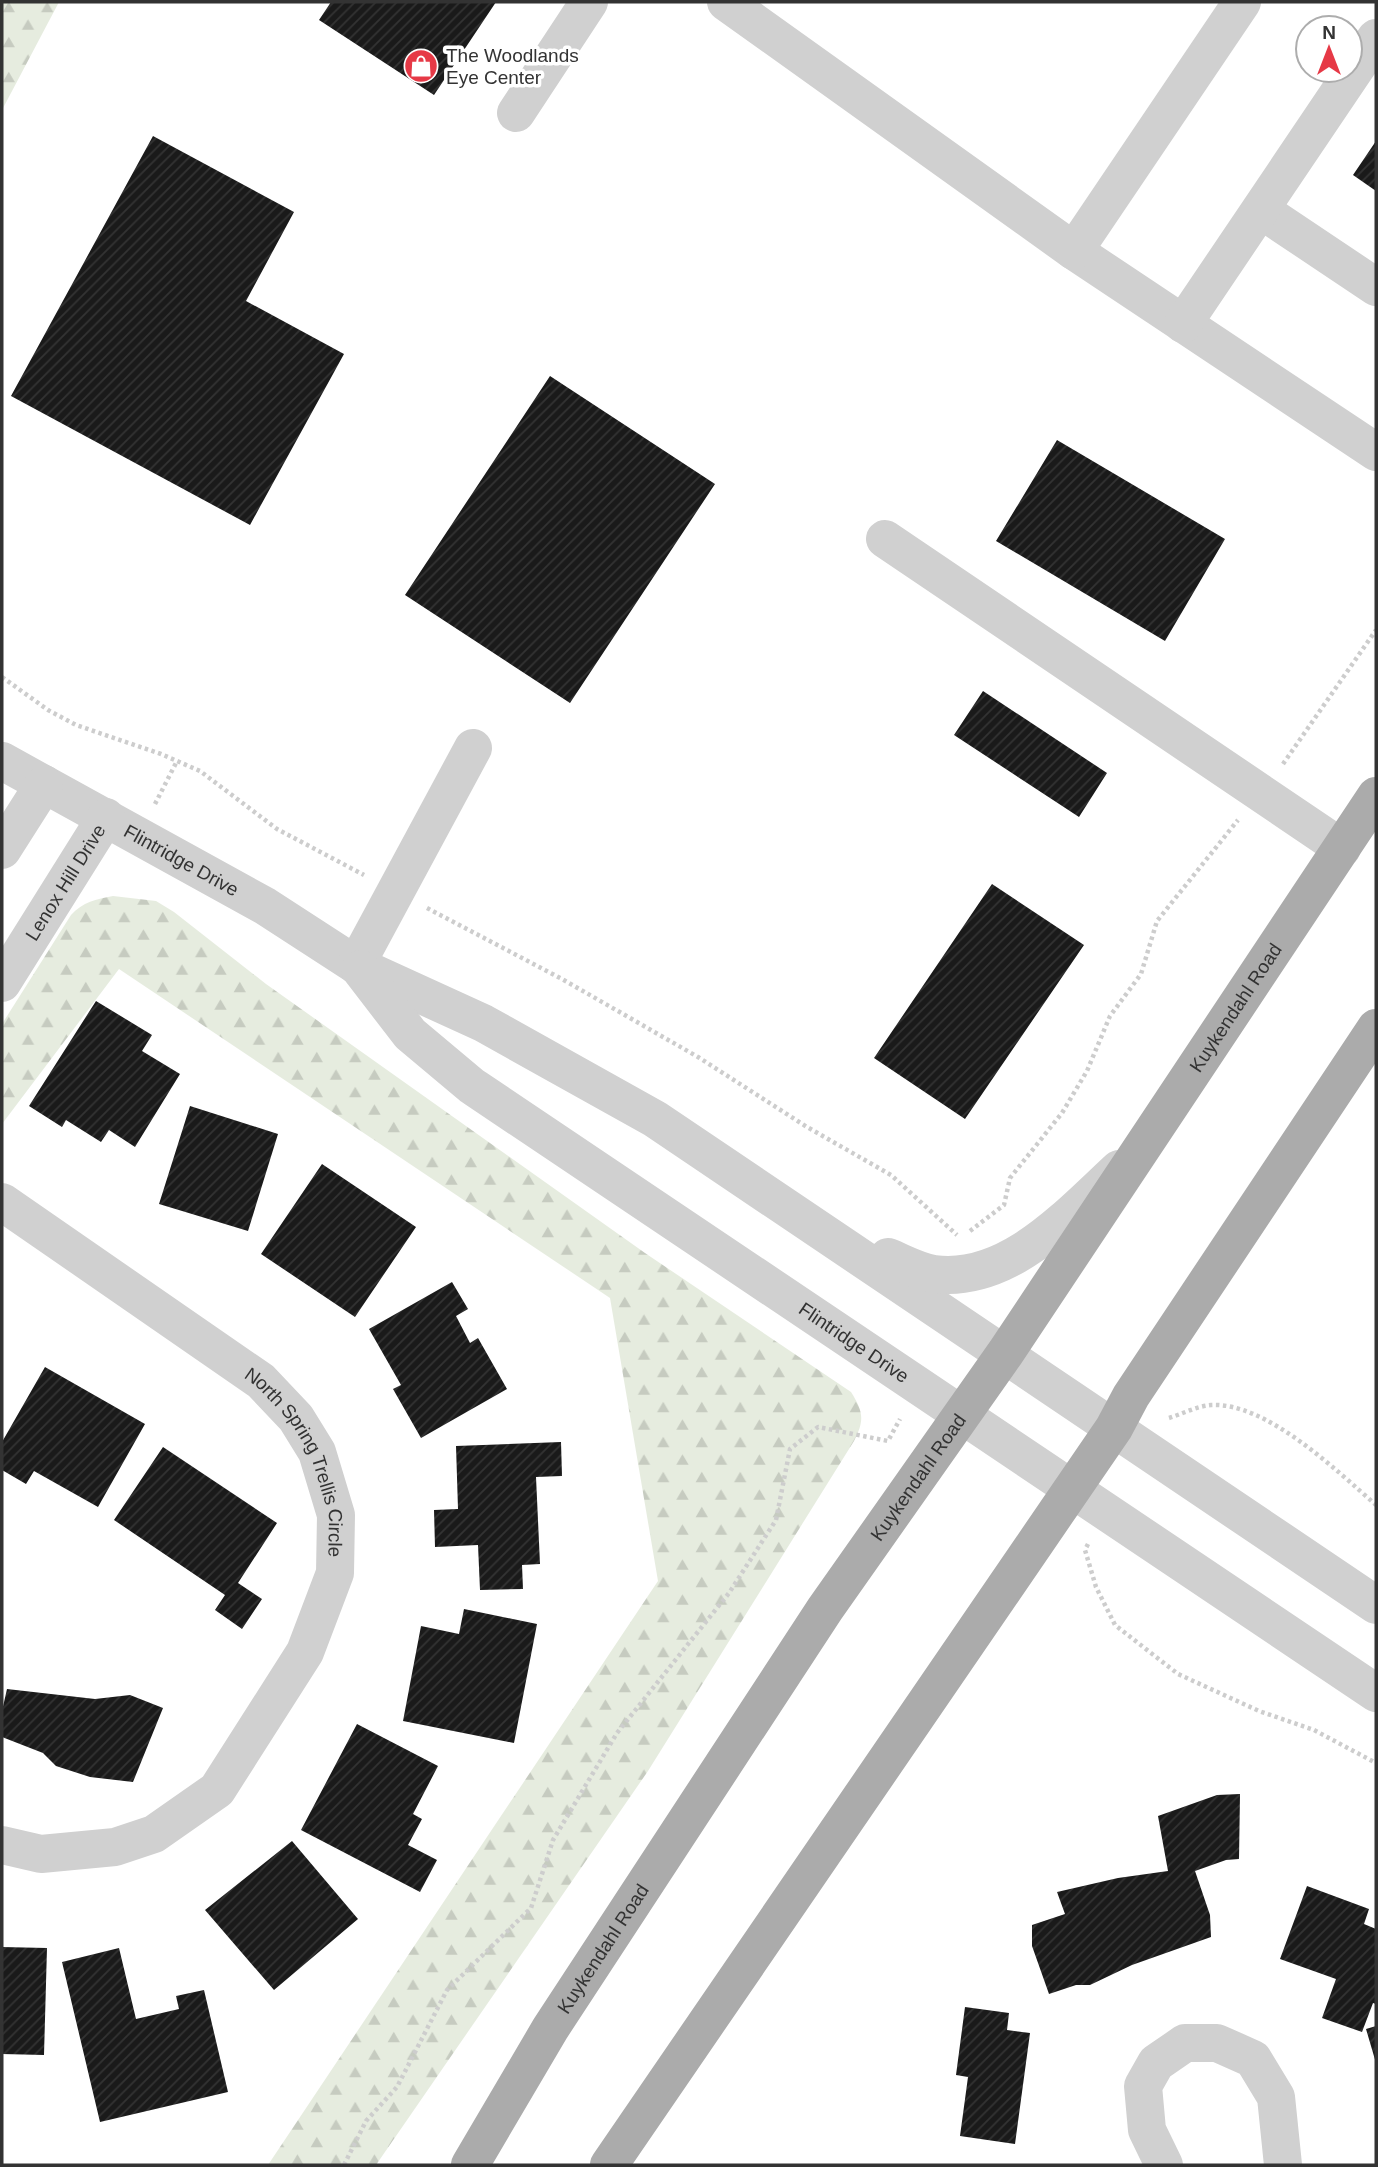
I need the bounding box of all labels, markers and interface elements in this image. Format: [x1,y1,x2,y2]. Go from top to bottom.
north arrow [1294,14,1364,84]
text: N [1322,22,1336,43]
place label: The Woodlands Eye Center [446,45,579,88]
shop icon: The Woodlands Eye Center [402,47,440,85]
street label: Lenox Hill Drive [21,820,109,944]
street label: Flintridge Drive [120,820,243,900]
street label: Kuykendahl Road [1185,939,1286,1076]
street label: Flintridge Drive [795,1298,913,1387]
street label: North Spring Trellis Circle [241,1363,347,1557]
street label: Kuykendahl Road [866,1410,970,1545]
street label: Kuykendahl Road [553,1880,653,2017]

